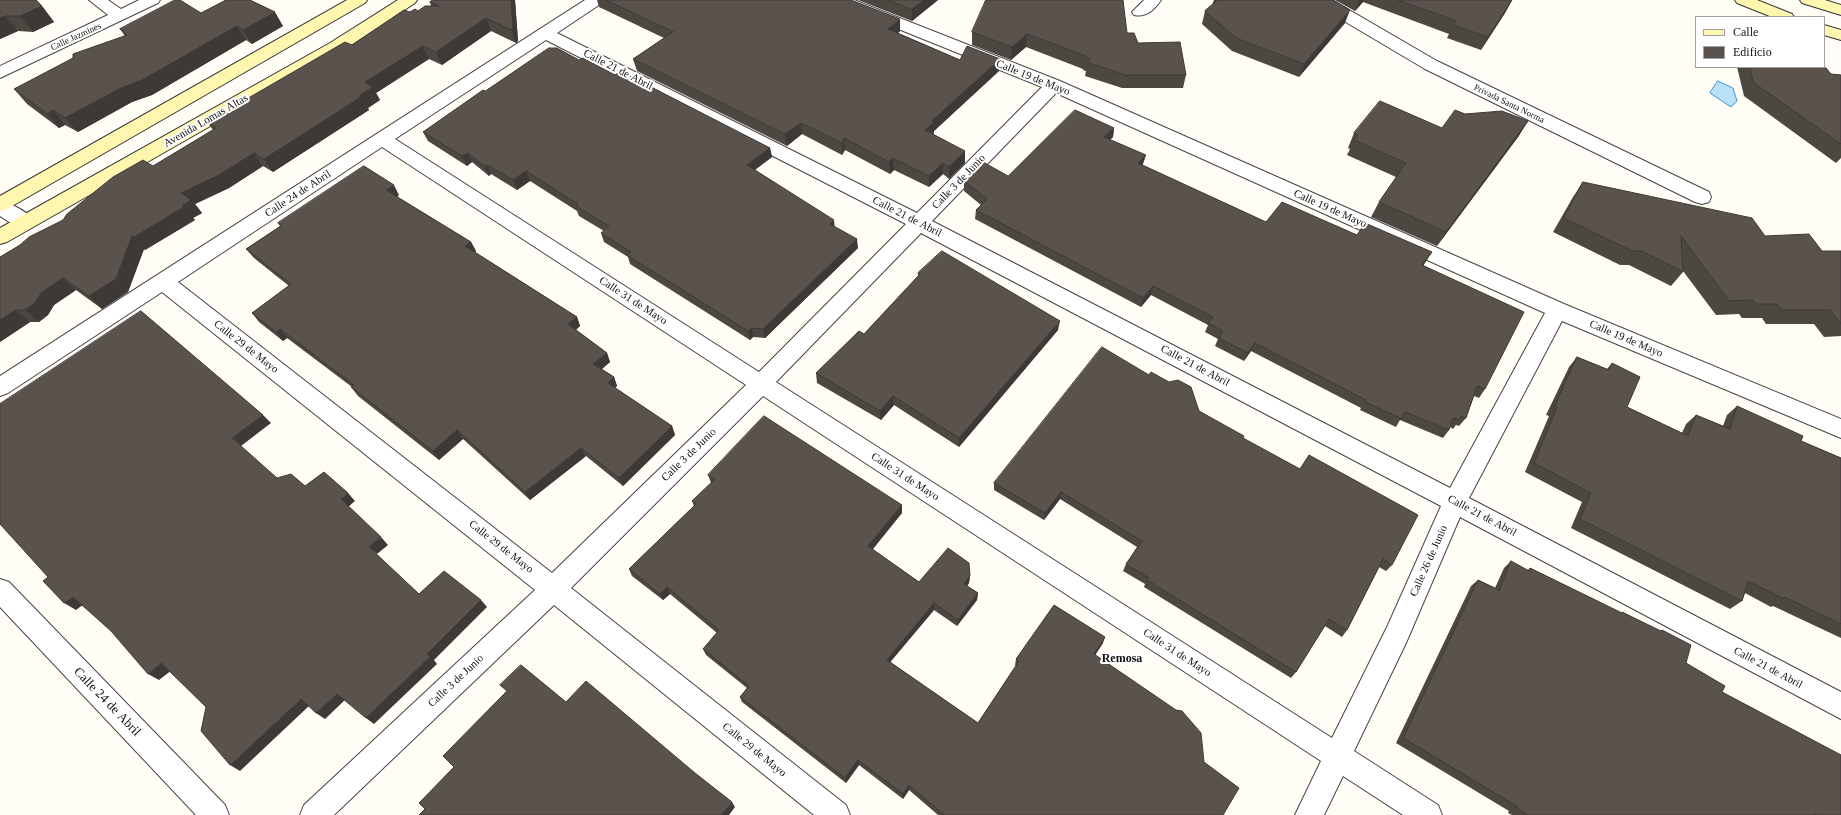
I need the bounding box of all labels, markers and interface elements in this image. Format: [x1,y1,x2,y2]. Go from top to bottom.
legend [1695,16,1825,68]
street label: Calle Jazmines [49,21,103,53]
text: Calle [1733,25,1758,39]
text: Edificio [1733,45,1772,59]
street label: Calle 21 de Abril [581,47,655,93]
street label: Calle 19 de Mayo [994,57,1072,99]
street label: Privada Santa Norma [1472,82,1546,126]
street label: Avenida Lomas Altas [162,92,250,150]
street label: Calle 3 de Junio [930,152,988,212]
street label: Calle 24 de Abril [263,168,333,220]
street label: Calle 19 de Mayo [1291,187,1369,231]
street label: Calle 21 de Abril [870,194,944,240]
street label: Calle 31 de Mayo [596,274,670,328]
street label: Calle 29 de Mayo [211,318,281,376]
street label: Calle 19 de Mayo [1587,318,1665,360]
street label: Calle 21 de Abril [1158,342,1232,390]
street label: Calle 3 de Junio [659,426,719,484]
street label: Calle 31 de Mayo [868,450,942,504]
street label: Calle 21 de Abril [1445,492,1519,540]
street label: Calle 29 de Mayo [466,518,536,576]
street label: Calle 26 de Junio [1407,523,1451,599]
street label: Calle 31 de Mayo [1140,626,1214,680]
street label: Calle 21 de Abril [1731,644,1805,692]
street label: Calle 3 de Junio [425,652,487,710]
district label: Remosa [1102,652,1142,666]
street label: Calle 24 de Abril [70,664,144,740]
street label: Calle 29 de Mayo [719,720,789,780]

